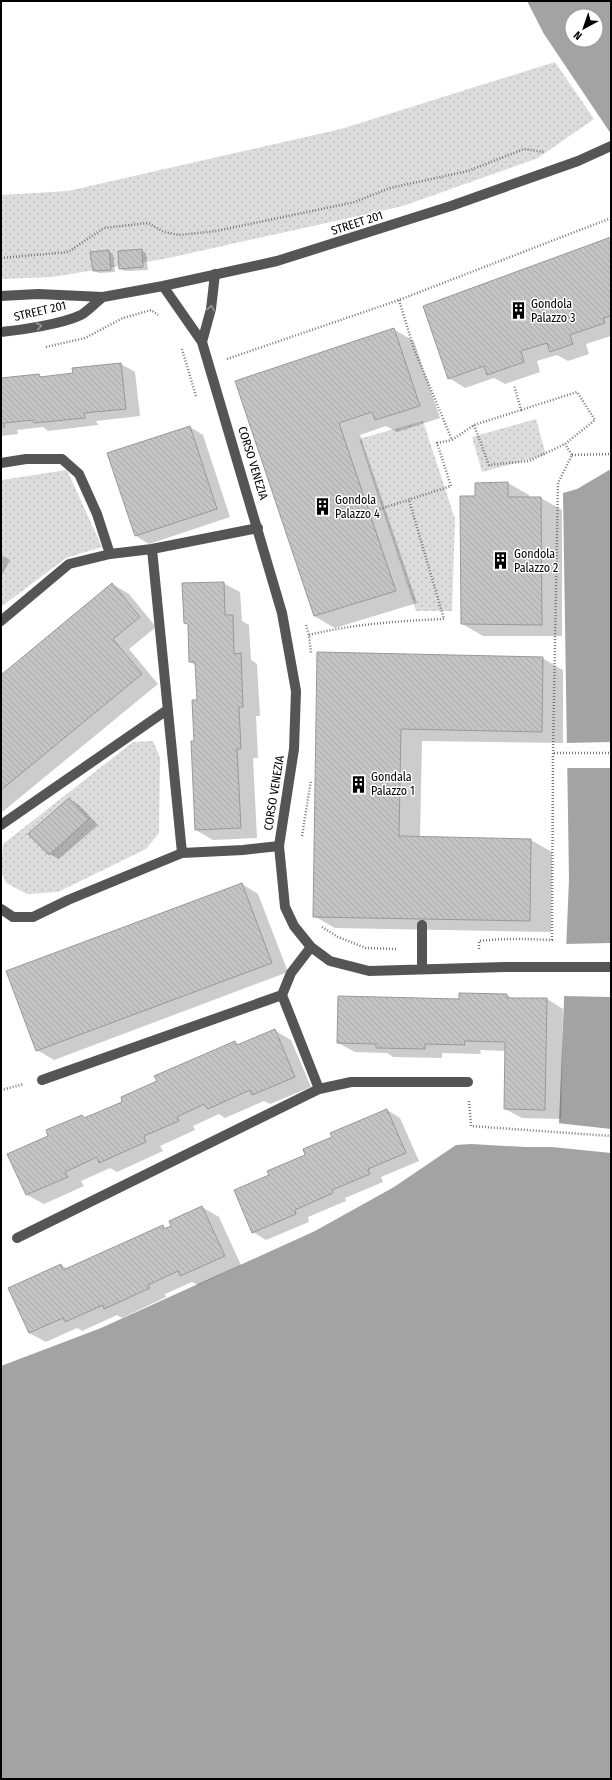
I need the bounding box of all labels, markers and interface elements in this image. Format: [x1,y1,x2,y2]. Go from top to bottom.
north arrow [564,8,604,48]
text: N [571,28,585,42]
street label: STREET 201 [329,208,385,238]
place label: Gondola Palazzo 3 [531,297,575,325]
street label: STREET 201 [12,298,68,324]
building icon: Gondola Palazzo 3 [508,301,528,321]
one-way arrow [206,305,215,311]
one-way arrow [36,322,43,330]
street label: CORSO VENEZIA [235,425,271,502]
place label: Gondola Palazzo 4 [335,493,380,521]
building icon: Gondola Palazzo 4 [312,497,332,517]
place label: Gondola Palazzo 2 [514,547,558,575]
building icon: Gondola Palazzo 2 [491,551,511,571]
street label: CORSO VENEZIA [261,754,287,832]
place label: Gondala Palazzo 1 [371,770,415,798]
building icon: Gondala Palazzo 1 [348,774,368,794]

